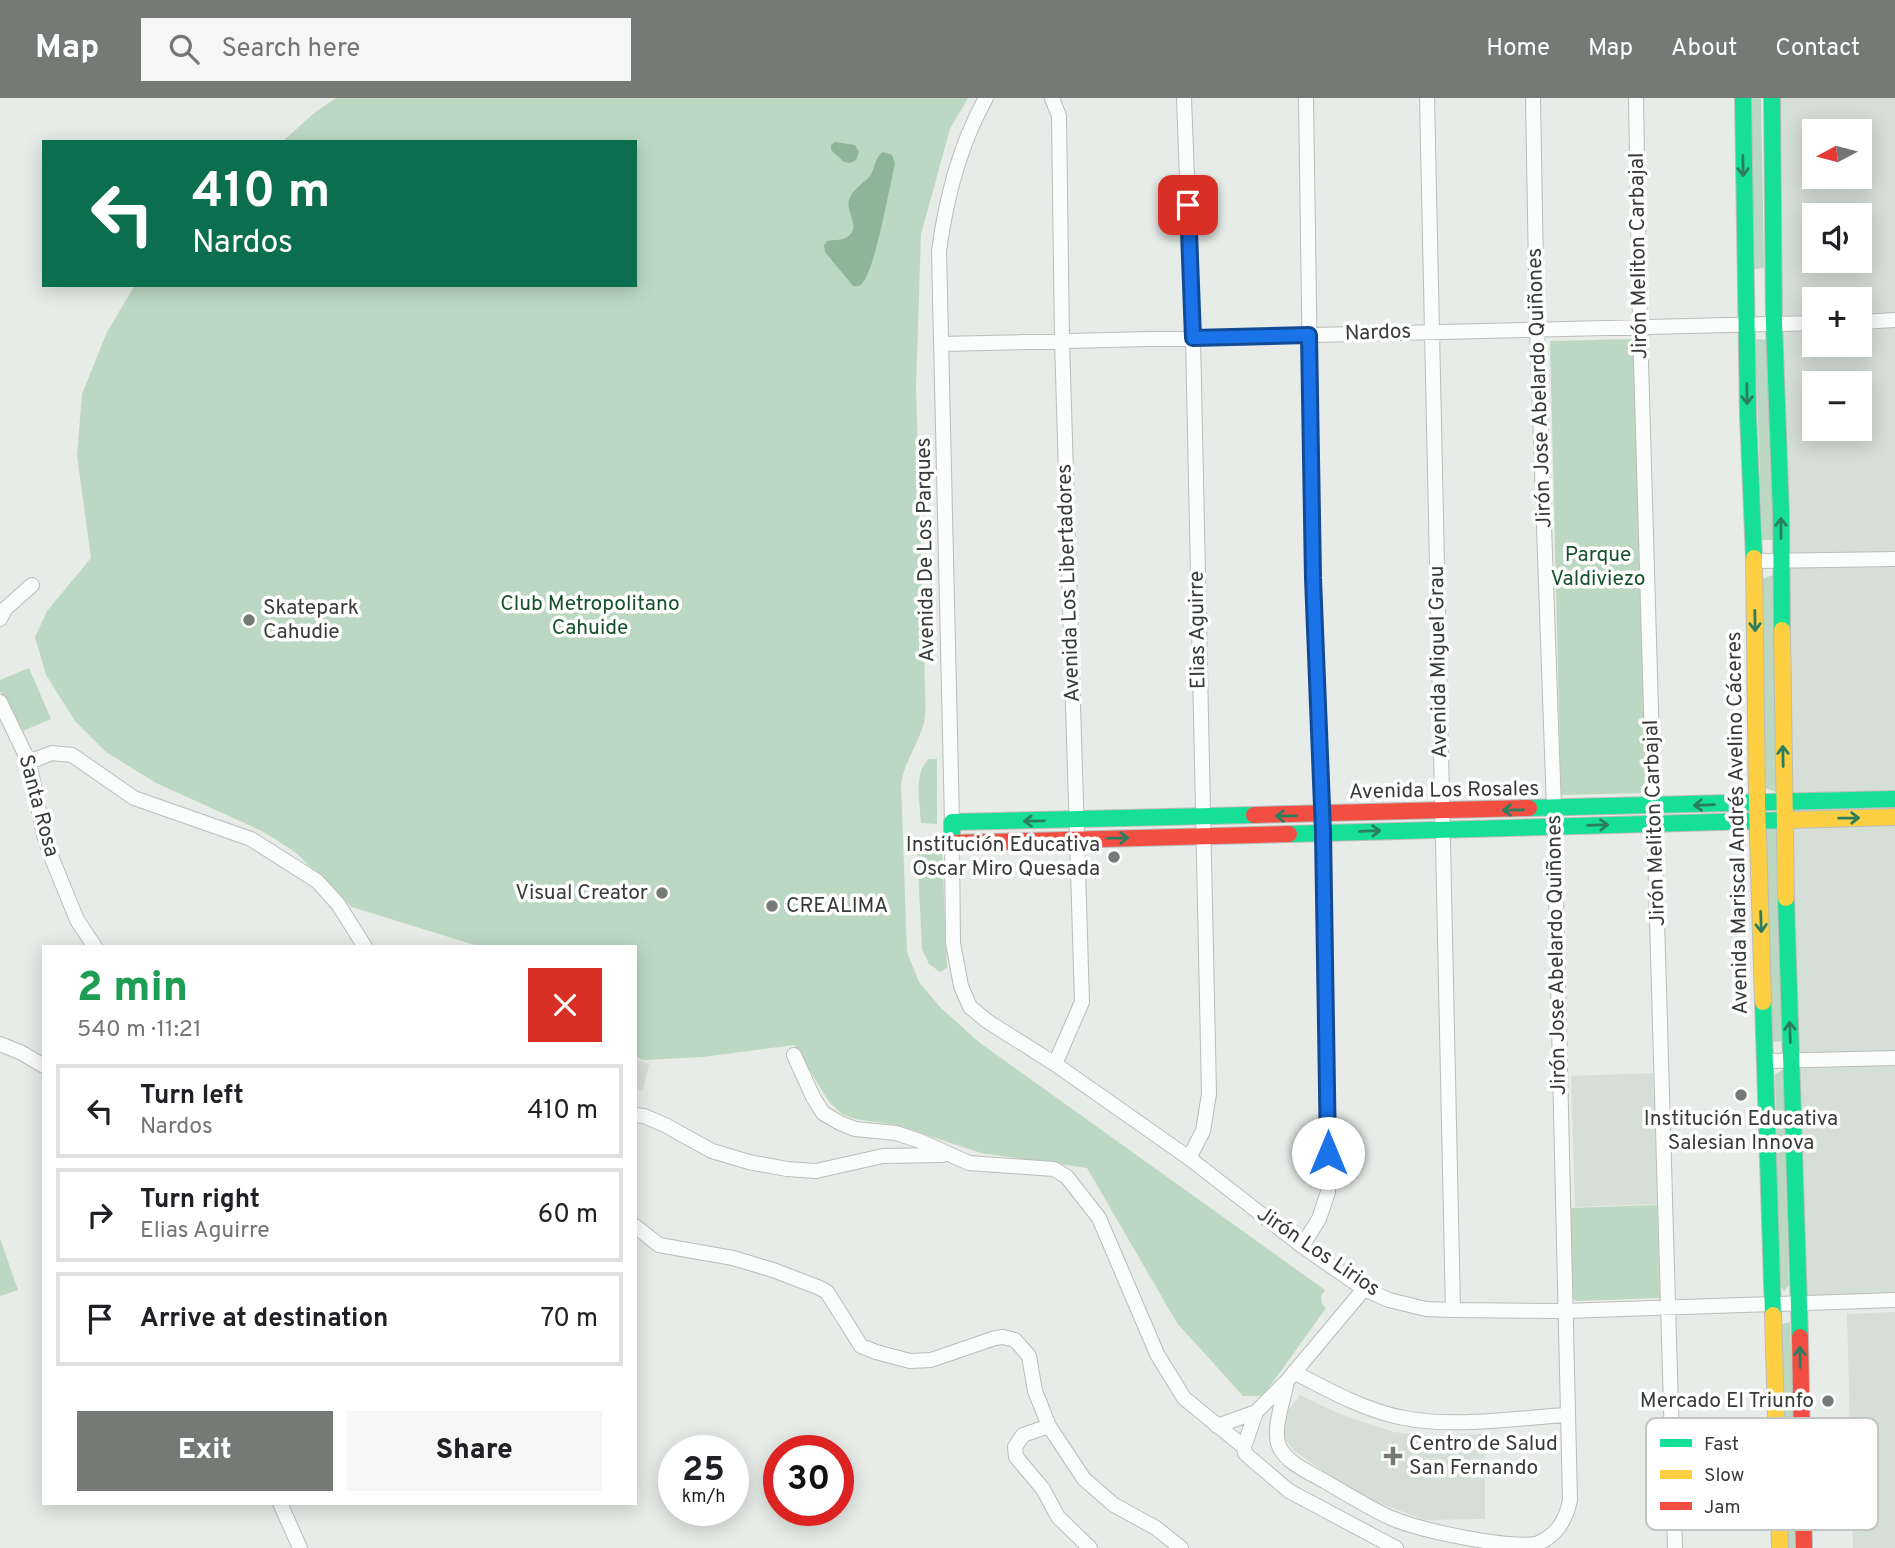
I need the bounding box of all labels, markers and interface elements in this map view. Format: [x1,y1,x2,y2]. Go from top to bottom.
search box [141,18,631,81]
text: Map [35,28,99,70]
icon: search [165,30,203,68]
text: Search here [221,33,360,66]
text: Home [1486,34,1550,64]
text: Map [1588,34,1633,64]
text: About [1671,34,1737,64]
text: Contact [1775,34,1860,64]
north arrow [1802,119,1872,189]
map controls [1802,119,1872,441]
street label: Jirón Meliton Carbajal [1624,152,1654,360]
one-way arrow [1736,154,1750,177]
text: 410 m [192,163,330,225]
icon: left [77,168,168,259]
pin [1158,175,1218,235]
icon: arrive [1169,186,1207,224]
button: sound [1802,203,1872,273]
text: Nardos [192,224,293,264]
street label: Jirón Jose Abelardo Quiñones [1522,247,1558,529]
button: + [1802,287,1872,357]
street label: Nardos [1344,318,1412,348]
button: − [1802,371,1872,441]
one-way arrow [1740,382,1754,405]
street label: Avenida De Los Parques [911,437,941,663]
street label: Avenida Los Libertadores [1051,463,1087,703]
one-way arrow [1774,517,1788,540]
park label: Parque Valdiviezo [1550,542,1646,593]
street label: Avenida Miguel Grau [1424,565,1454,759]
street label: Elias Aguirre [1183,571,1213,689]
park label: Club Metropolitano Cahuide [500,591,680,642]
place label: Skatepark Cahudie [263,595,359,646]
one-way arrow [1748,609,1762,632]
marker: Skatepark Cahudie [241,612,257,628]
street label: Avenida Mariscal Andrés Avelino Cáceres [1721,631,1755,1015]
street label: Jirón Meliton Carbajal [1638,719,1672,927]
one-way arrow [1776,744,1790,767]
street label: Santa Rosa [11,752,65,860]
street label: Avenida Los Rosales [1349,776,1539,806]
one-way arrow [1693,798,1716,811]
one-way arrow [1502,803,1525,817]
one-way arrow [1275,809,1298,822]
one-way arrow [1838,811,1861,825]
one-way arrow [1023,814,1046,828]
street label: Jirón Jose Abelardo Quiñones [1541,815,1573,1095]
one-way arrow [1586,818,1609,832]
one-way arrow [1358,824,1381,838]
one-way arrow [1106,831,1129,844]
place label: Institución Educativa Oscar Miro Quesada [906,832,1100,883]
marker: Institución Educativa Oscar Miro Quesada [1106,849,1122,865]
place label: Visual Creator [515,880,648,907]
marker: Visual Creator [654,885,670,901]
place label: CREALIMA [786,893,888,920]
marker: CREALIMA [764,898,780,914]
one-way arrow [1754,910,1768,933]
text: 2 min [77,963,188,1016]
button: close [528,968,602,1042]
text: 540 m · 11:21 [77,1016,201,1045]
one-way arrow [1784,1021,1797,1044]
text: Turn left [140,1080,244,1113]
marker: Institución Educativa Salesian Innova [1733,1087,1749,1103]
icon: left [81,1092,119,1130]
text: 410 m [527,1095,598,1128]
place label: Institución Educativa Salesian Innova [1644,1106,1838,1157]
text: Nardos [140,1113,213,1142]
position arrow [1291,1116,1365,1190]
text: Turn right [140,1184,260,1217]
icon: right [81,1196,119,1234]
text: 60 m [538,1199,598,1232]
street label: Jirón Los Lirios [1251,1201,1385,1303]
text: Elias Aguirre [140,1217,270,1246]
icon: arrive [81,1300,119,1338]
text: Arrive at destination [140,1303,388,1336]
text: 70 m [540,1303,598,1336]
one-way arrow [1793,1346,1807,1369]
place label: Mercado El Triunfo [1640,1388,1814,1415]
marker: Mercado El Triunfo [1820,1393,1836,1409]
button: Exit [77,1411,333,1491]
button: Share [347,1411,602,1491]
legend [1646,1418,1878,1530]
place label: Centro de Salud San Fernando [1409,1431,1558,1482]
text: Fast [1704,1433,1739,1457]
speed limit sign: 30 [763,1435,854,1526]
marker: Centro de Salud San Fernando [1383,1446,1403,1466]
text: 25 [682,1449,725,1493]
text: Slow [1704,1464,1744,1488]
text: km/h [682,1486,725,1509]
text: Jam [1704,1496,1741,1520]

